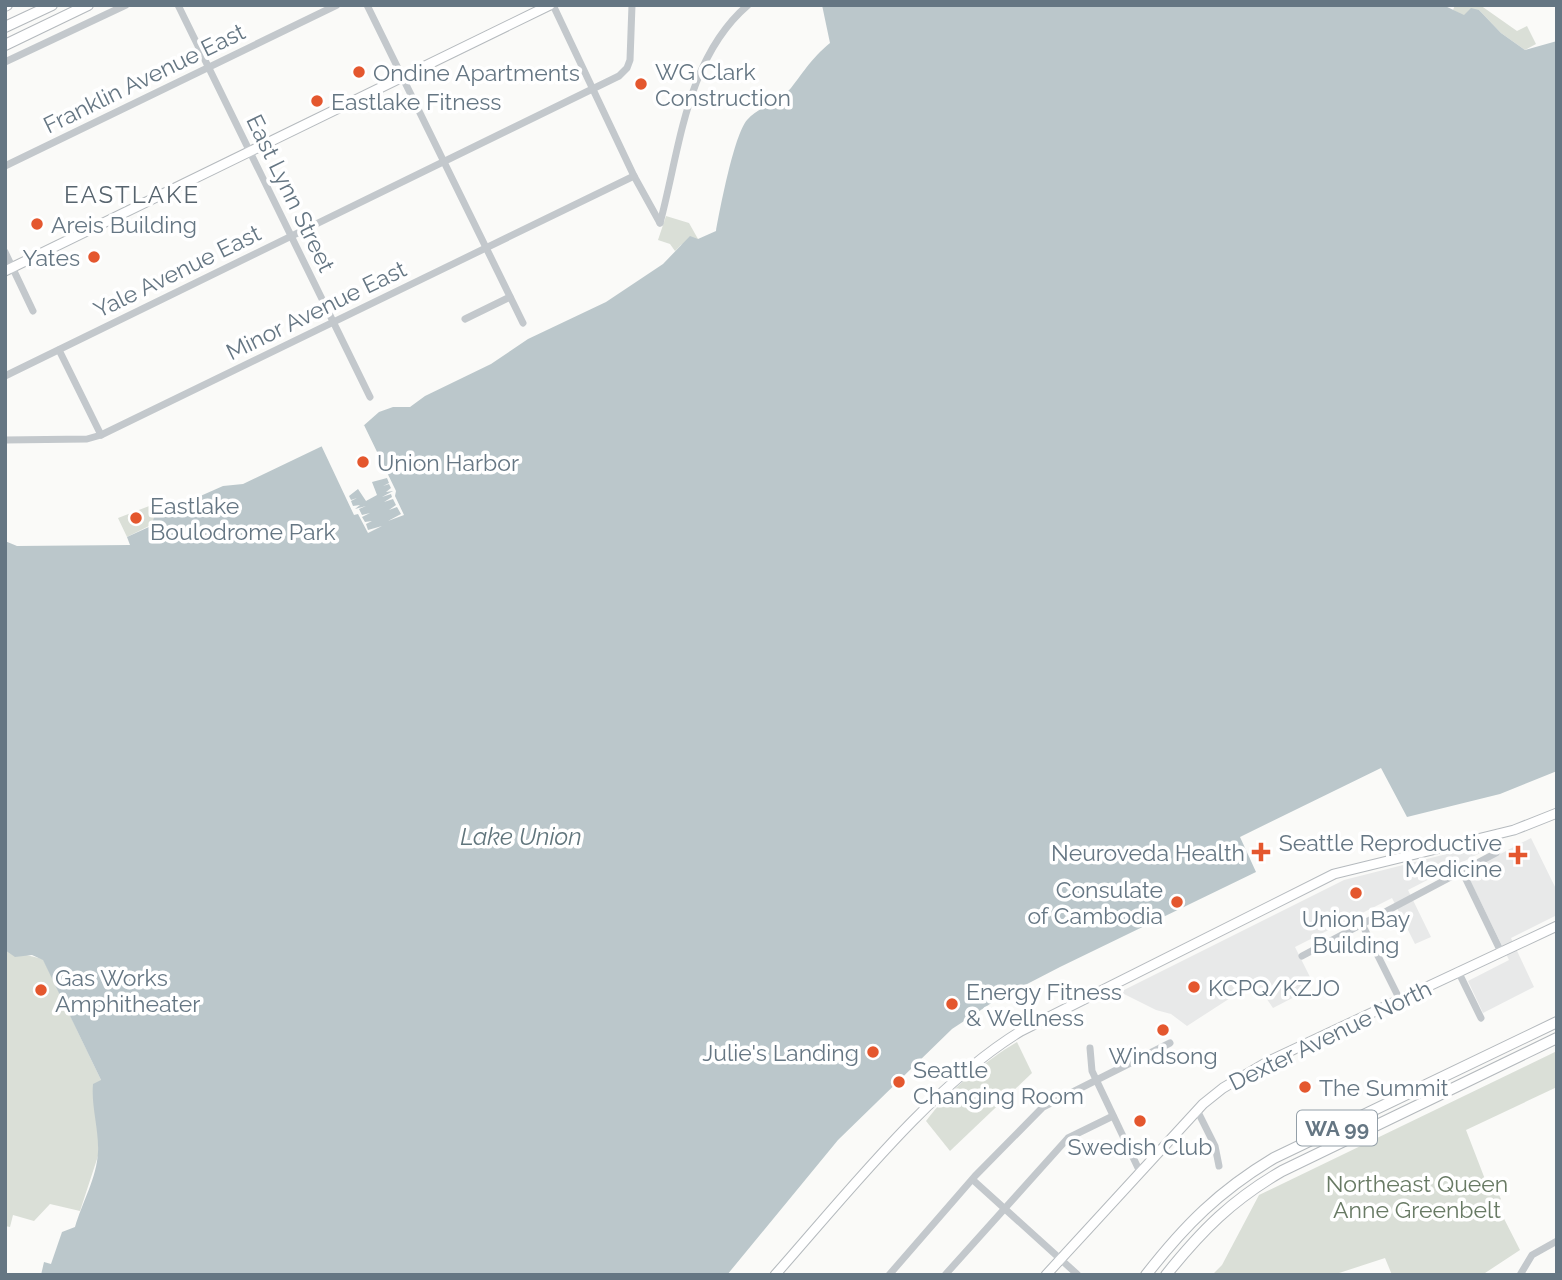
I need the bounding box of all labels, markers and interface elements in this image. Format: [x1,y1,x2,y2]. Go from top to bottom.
street label: Franklin Avenue East [39,17,249,138]
place label: WG Clark Construction [655,58,791,111]
place label: Ondine Apartments [373,59,580,86]
marker: Ondine Apartments [351,64,367,80]
marker: WG Clark Construction [633,76,649,92]
place label: Eastlake Fitness [331,88,501,115]
marker: Eastlake Fitness [309,93,325,109]
street label: East Lynn Street [241,110,341,276]
district label: EASTLAKE [64,180,200,209]
place label: Areis Building [51,211,197,238]
marker: Areis Building [29,216,45,232]
street label: Yale Avenue East [89,219,265,323]
place label: Yates [23,244,80,271]
marker: Yates [86,249,102,265]
street label: Minor Avenue East [222,255,411,365]
place label: Union Harbor [377,449,519,476]
marker: Union Harbor [355,454,371,470]
place label: Eastlake Boulodrome Park [150,492,336,545]
marker: Eastlake Boulodrome Park [128,510,144,526]
water label: Lake Union [460,822,582,851]
place label: Seattle Reproductive Medicine [1279,829,1502,882]
place label: Neuroveda Health [1051,839,1245,866]
marker: Neuroveda Health [1251,842,1271,862]
marker: Seattle Reproductive Medicine [1508,845,1528,865]
place label: Consulate of Cambodia [1027,876,1163,929]
marker: Union Bay Building [1348,885,1364,901]
marker: Consulate of Cambodia [1169,894,1185,910]
place label: Union Bay Building [1302,905,1410,958]
place label: Gas Works Amphitheater [55,964,200,1017]
place label: KCPQ/KZJO [1208,974,1340,1001]
street label: Dexter Avenue North [1224,974,1436,1096]
place label: Energy Fitness & Wellness [966,978,1122,1031]
marker: KCPQ/KZJO [1186,979,1202,995]
marker: Gas Works Amphitheater [33,982,49,998]
marker: Energy Fitness & Wellness [944,996,960,1012]
marker: Windsong [1155,1022,1171,1038]
place label: Julie's Landing [702,1039,859,1066]
place label: Windsong [1108,1042,1218,1069]
marker: Julie's Landing [865,1044,881,1060]
place label: Seattle Changing Room [913,1056,1084,1109]
marker: Seattle Changing Room [891,1074,907,1090]
place label: The Summit [1319,1074,1449,1101]
marker: The Summit [1297,1079,1313,1095]
road number: WA 99 [1297,1110,1377,1146]
marker: Swedish Club [1132,1113,1148,1129]
place label: Swedish Club [1068,1133,1212,1160]
park label: Northeast Queen Anne Greenbelt [1326,1170,1508,1223]

